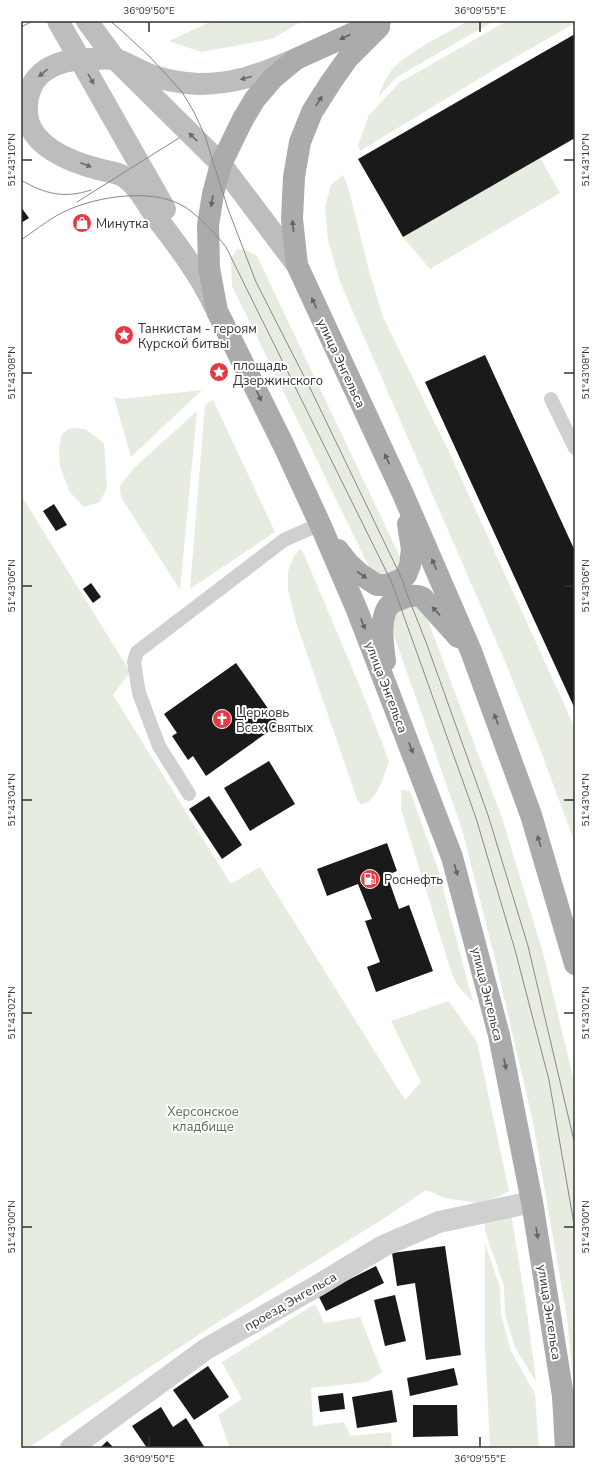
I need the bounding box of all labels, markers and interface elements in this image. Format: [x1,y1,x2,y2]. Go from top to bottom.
text: 36°09'50"E [123,4,175,18]
text: 36°09'55"E [454,4,506,18]
one-way arrow [339,34,350,40]
one-way arrow [38,68,49,77]
one-way arrow [87,73,94,85]
one-way arrow [240,75,252,81]
one-way arrow [315,96,323,106]
one-way arrow [188,132,198,142]
text: 51°43'10"N [5,133,19,187]
text: 51°43'10"N [579,133,593,187]
one-way arrow [80,162,92,168]
one-way arrow [208,195,214,207]
shop icon: Минутка [71,212,93,234]
place label: Минутка [96,215,149,233]
one-way arrow [289,220,296,232]
one-way arrow [311,297,317,308]
street label: улица Энгельса [313,316,370,411]
place label: Танкистам - героям Курской битвы [138,320,257,353]
place icon: Танкистам - героям Курской битвы [113,324,135,346]
text: 51°43'08"N [5,346,19,400]
text: 51°43'08"N [579,346,593,400]
place label: площадь Дзержинского [233,357,323,390]
place icon: площадь Дзержинского [208,361,230,383]
one-way arrow [256,390,262,402]
one-way arrow [384,453,390,464]
one-way arrow [430,557,436,569]
text: 51°43'06"N [5,559,19,613]
text: 51°43'06"N [579,559,593,613]
one-way arrow [357,571,368,579]
one-way arrow [431,606,441,616]
one-way arrow [360,619,366,631]
street label: улица Энгельса [360,639,412,736]
place label: Церковь Всех Святых [236,704,313,737]
church icon: Церковь Всех Святых [211,708,233,730]
one-way arrow [492,712,498,724]
one-way arrow [408,742,414,754]
text: 51°43'04"N [5,773,19,827]
text: 51°43'04"N [579,773,593,827]
one-way arrow [536,835,542,847]
one-way arrow [453,864,459,876]
fuel station icon: Роснефть [359,868,381,890]
place label: Роснефть [384,871,443,889]
street label: улица Энгельса [467,945,507,1043]
text: 51°43'02"N [5,986,19,1040]
text: 51°43'02"N [579,986,593,1040]
one-way arrow [502,1058,508,1070]
park label: Херсонское кладбище [167,1103,239,1136]
text: 51°43'00"N [5,1200,19,1254]
text: 51°43'00"N [579,1200,593,1254]
one-way arrow [534,1227,540,1239]
street label: улица Энгельса [533,1263,565,1361]
street label: проезд Энгельса [241,1268,340,1336]
text: 36°09'50"E [123,1452,175,1466]
text: 36°09'55"E [454,1452,506,1466]

